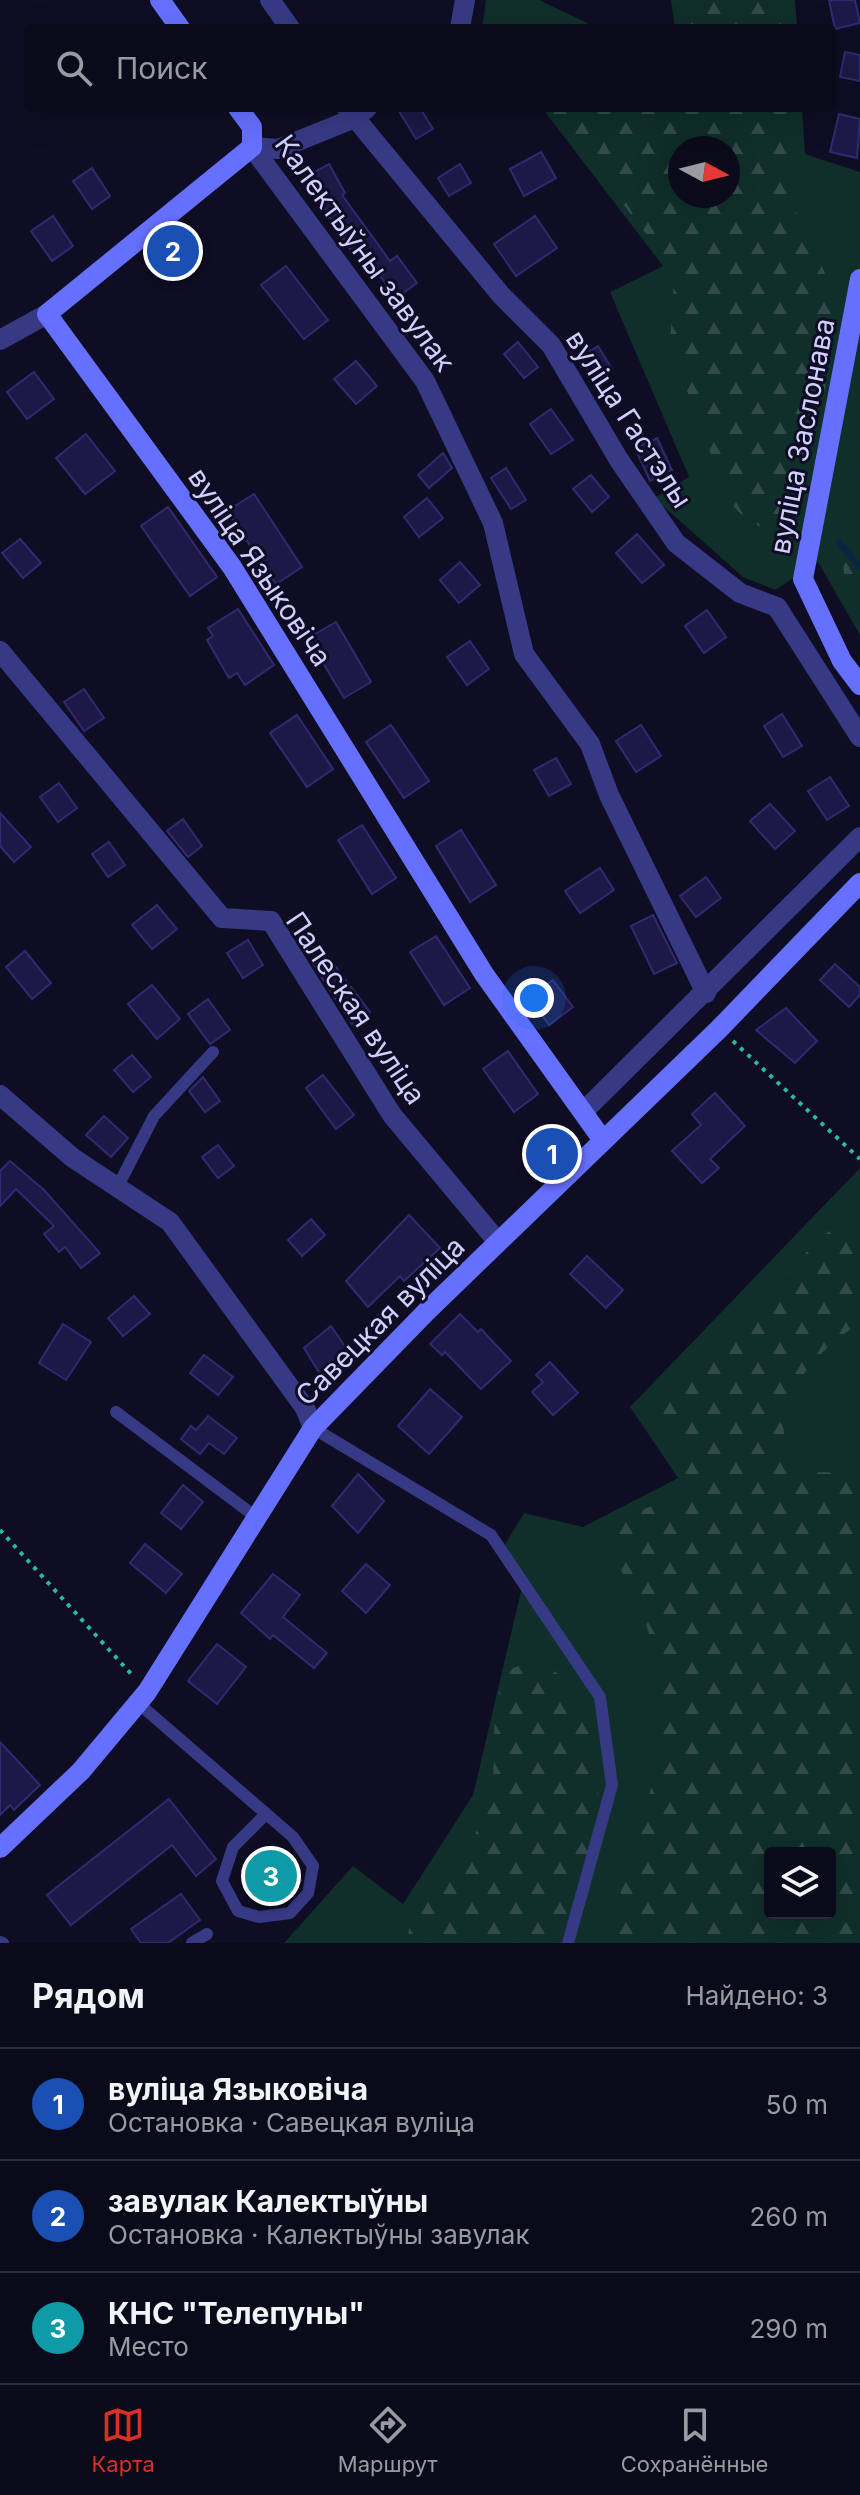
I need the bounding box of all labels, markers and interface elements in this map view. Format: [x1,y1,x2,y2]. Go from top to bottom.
search box [24,24,836,112]
icon: search [52,46,96,90]
text: Поиск [116,50,207,86]
street label: Калектыўны завулак [268,128,462,378]
north arrow [668,136,740,208]
pin: 2 [147,221,199,281]
street label: вуліца Заслонава [762,315,842,557]
street label: вуліца Гастэлы [559,324,699,514]
street label: вуліца Языковіча [181,461,339,673]
street label: Палеская вуліца [279,905,433,1111]
your location [514,978,554,1018]
pin: 1 [526,1124,578,1184]
street label: Савецкая вуліца [288,1229,472,1413]
pin: 3 [245,1846,297,1906]
map controls [764,1847,836,1919]
button: layers [764,1847,836,1919]
text: Рядом [32,1975,145,2016]
text: Найдено: 3 [685,1980,828,2011]
text: вуліца Языковіча [108,2071,368,2107]
text: 1 [52,2089,64,2120]
text: 50 m [766,2089,828,2120]
text: Остановка · Савецкая вуліца [108,2107,475,2138]
text: завулак Калектыўны [108,2183,428,2219]
text: 2 [50,2201,66,2232]
text: 260 m [750,2201,828,2232]
text: Остановка · Калектыўны завулак [108,2219,530,2250]
text: КНС "Телепуны" [108,2295,365,2331]
text: 3 [50,2313,66,2344]
text: 290 m [750,2313,828,2344]
text: Место [108,2331,189,2362]
tab: Карта [92,2403,155,2477]
tab: Маршрут [338,2403,438,2477]
tab: Сохранённые [621,2403,768,2477]

